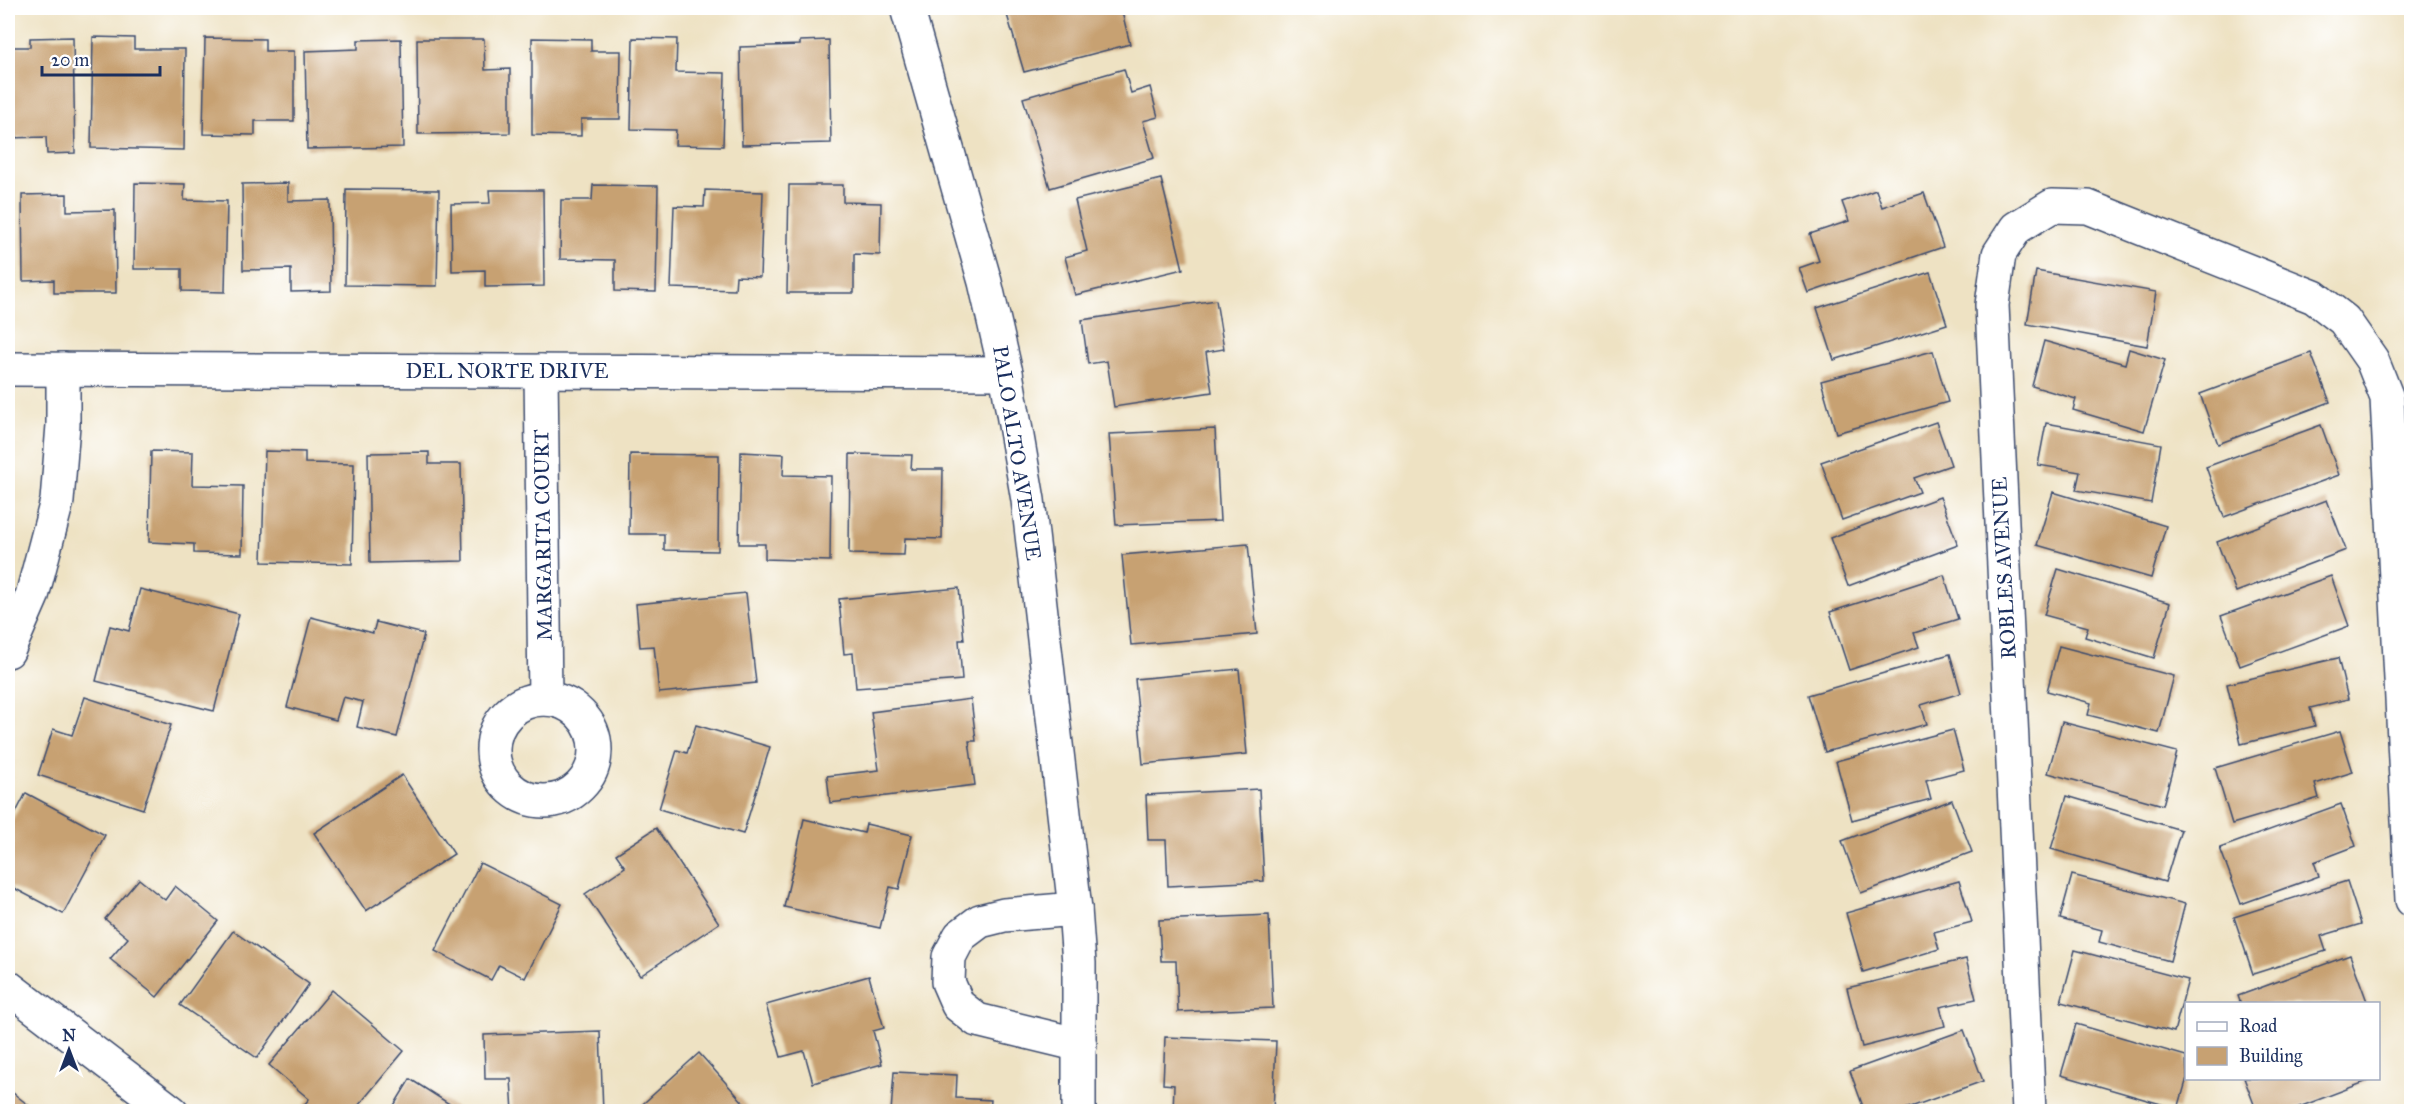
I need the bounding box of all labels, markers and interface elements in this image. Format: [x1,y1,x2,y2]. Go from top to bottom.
scale bar [42,39,160,77]
text: 20 m [51,49,89,71]
street label: PALO ALTO AVENUE [987,344,1047,562]
street label: DEL NORTE DRIVE [406,358,608,384]
street label: MARGARITA COURT [528,429,558,641]
street label: ROBLES AVENUE [1986,476,2022,660]
legend [2185,1002,2380,1080]
text: Road [2239,1015,2277,1037]
north arrow [39,1020,99,1080]
text: N [62,1026,76,1045]
text: Building [2239,1045,2303,1068]

